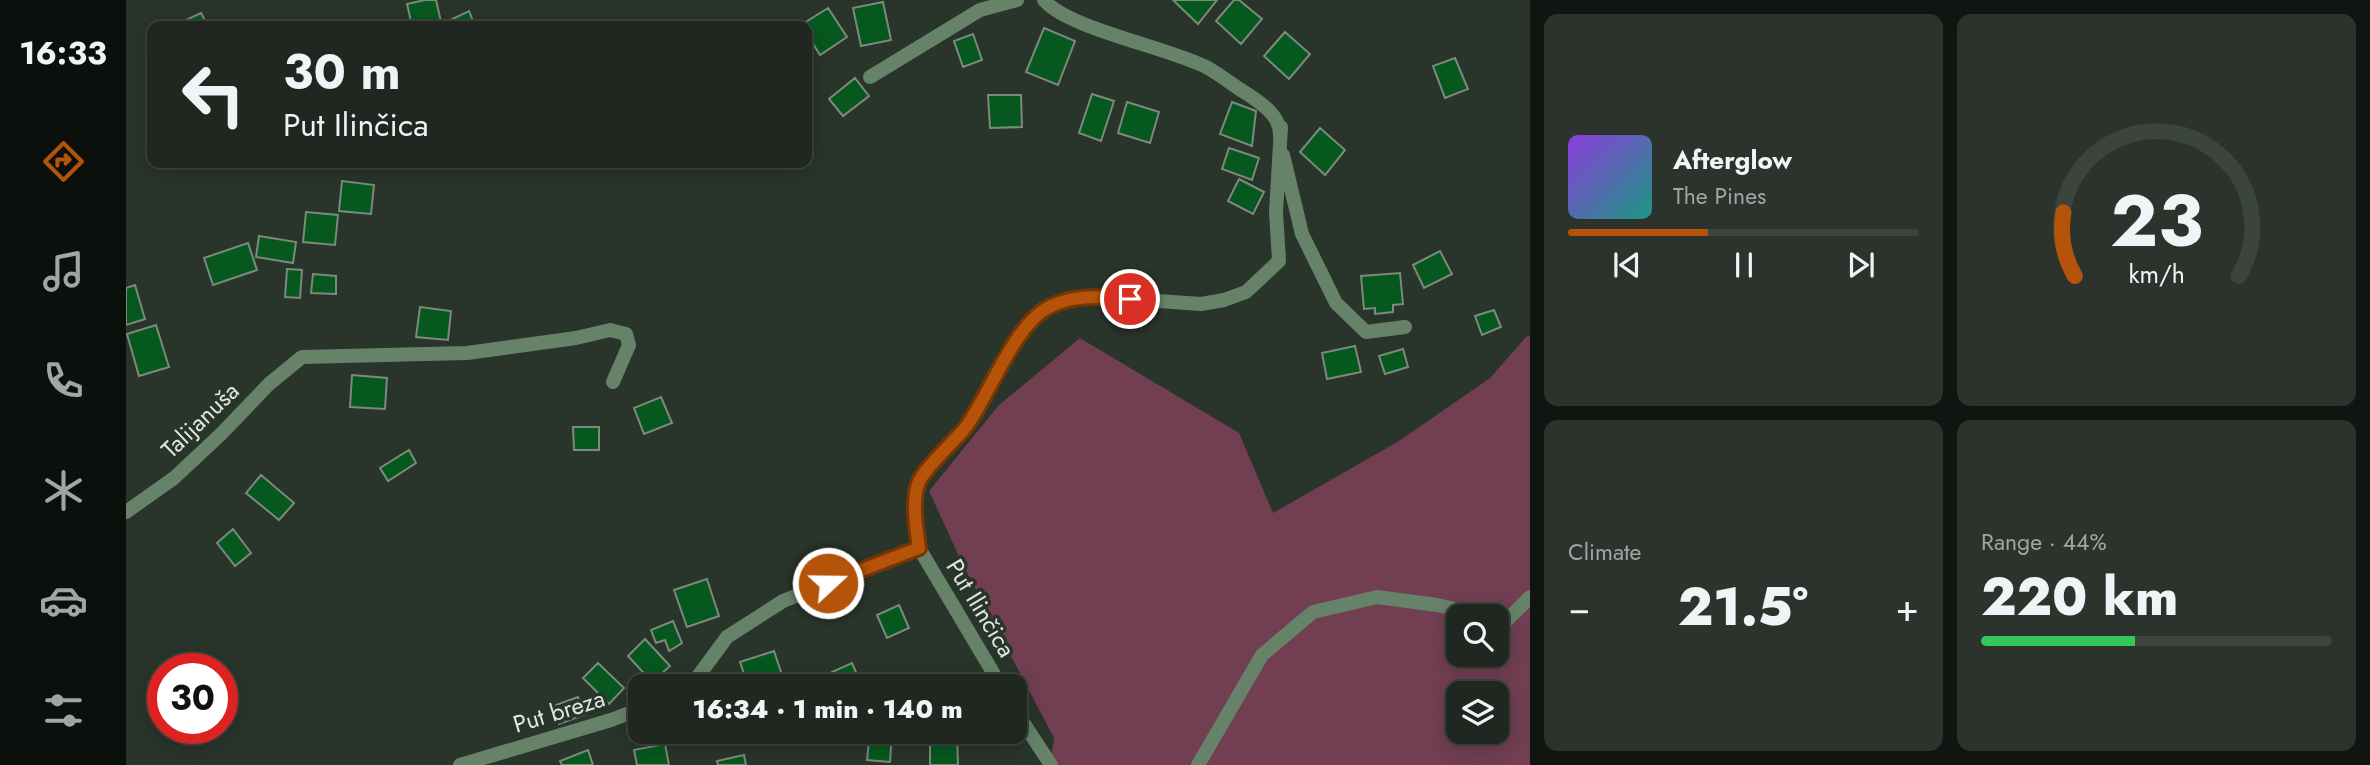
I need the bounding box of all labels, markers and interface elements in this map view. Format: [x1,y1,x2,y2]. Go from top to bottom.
text: 16:33 [19,30,107,76]
text: 30 m [283,37,401,107]
icon: left [168,49,259,140]
text: Put Ilinčica [283,102,429,148]
icon: directions [39,137,88,186]
text: Afterglow [1673,141,1792,179]
text: 23 [2110,168,2203,273]
text: The Pines [1673,179,1766,213]
icon: previous [1608,246,1646,284]
icon: pause [1725,246,1763,284]
icon: next [1842,246,1880,284]
icon: music [39,247,88,296]
text: km/h [2128,256,2185,292]
pin [1100,269,1160,329]
icon: arrive [1111,280,1149,318]
icon: phone [39,356,88,405]
street label: Talijanuša [153,374,247,466]
icon: climate [39,466,88,515]
text: Range · 44% [1981,525,2107,559]
text: Climate [1568,535,1641,569]
position arrow [791,546,865,620]
street label: Put Ilinčica [938,552,1024,664]
text: 220 km [1981,559,2178,635]
text: 21.5° [1678,569,1808,645]
icon: car [39,576,88,625]
text: − [1568,580,1590,635]
text: + [1896,580,1919,635]
map controls [1446,604,1509,744]
button: search [1446,604,1509,667]
speed limit sign: 30 [147,653,238,744]
street label: Put breza [509,680,609,742]
button: layers [1446,681,1509,744]
icon: filters [39,686,88,735]
text: 16:34 · 1 min · 140 m [692,690,963,728]

